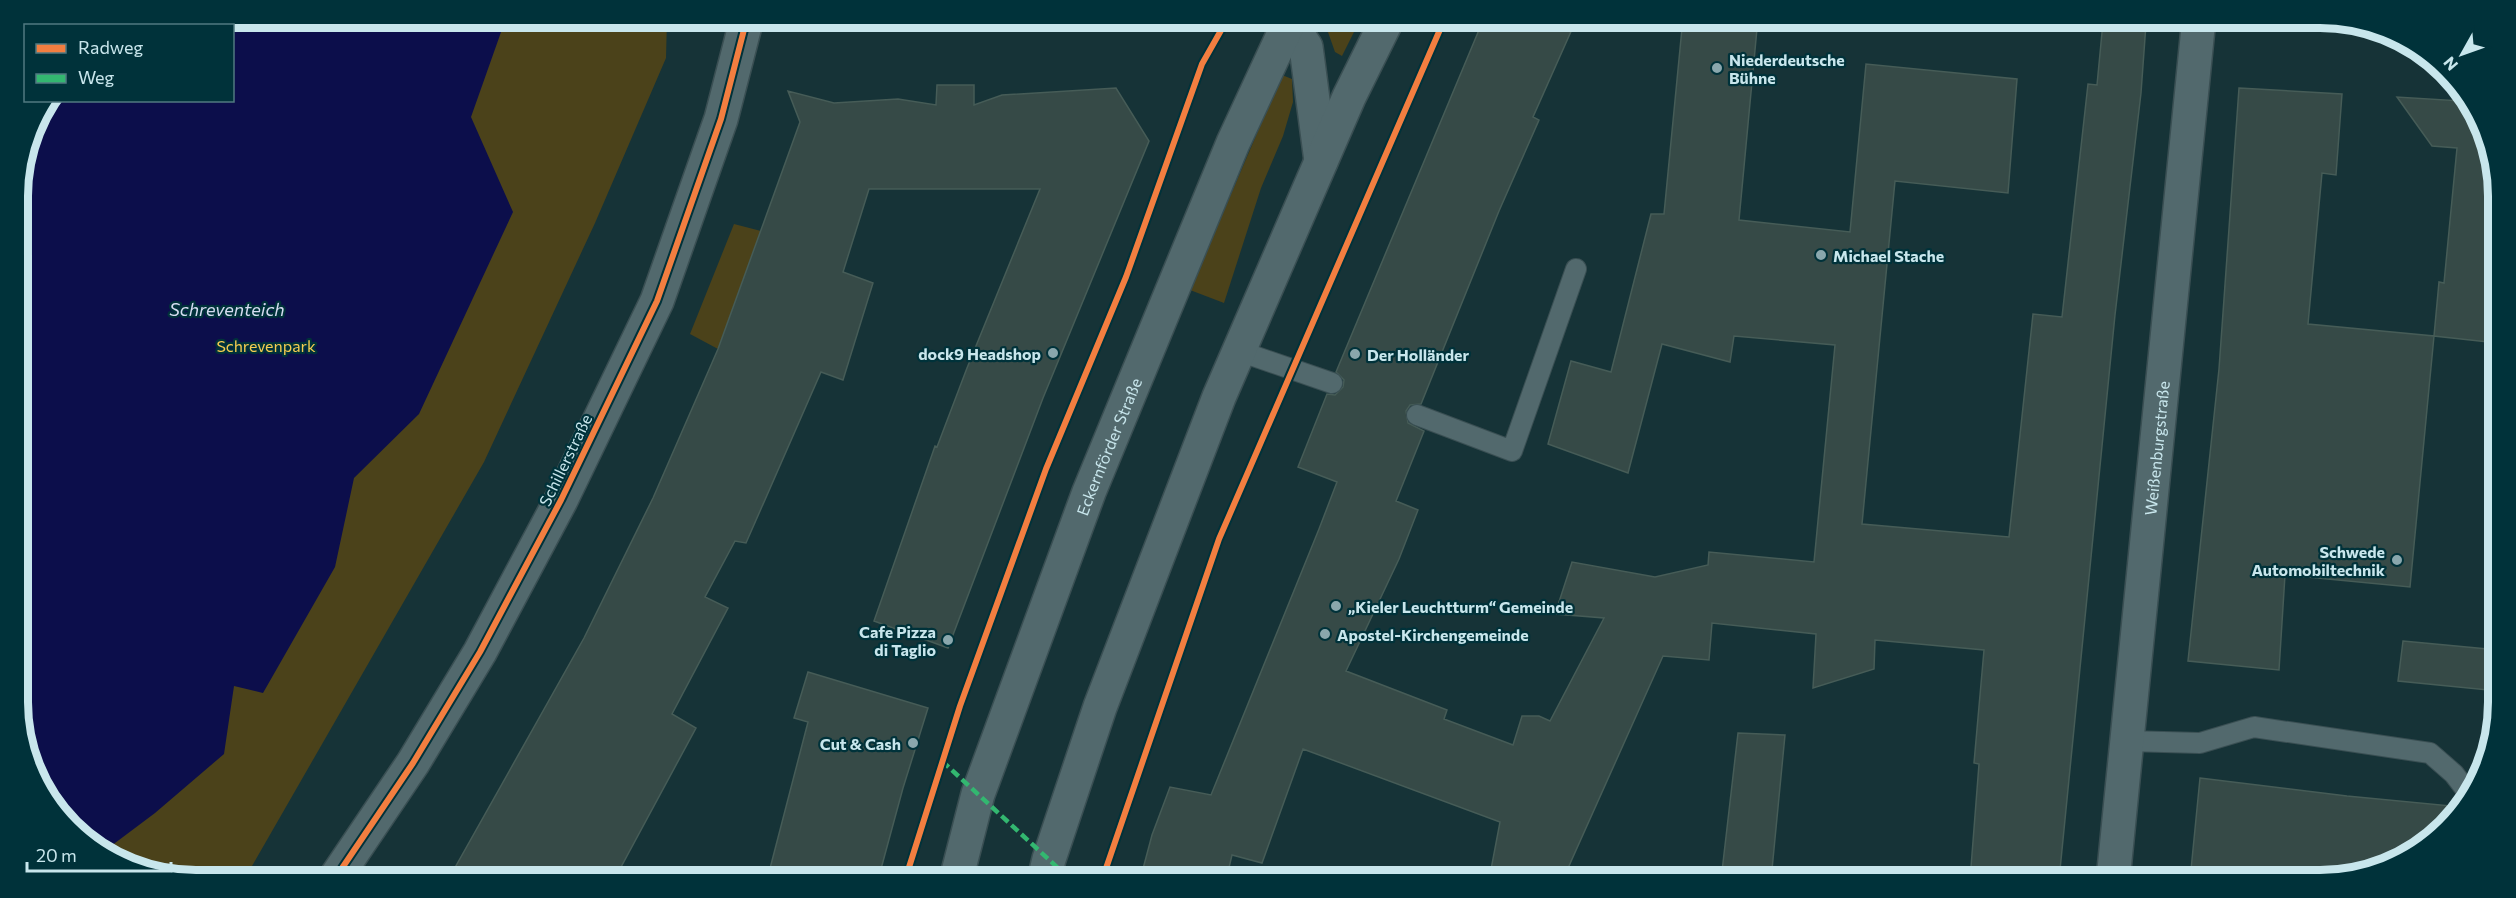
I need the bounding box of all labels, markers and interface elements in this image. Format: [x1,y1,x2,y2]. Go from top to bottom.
legend [24,24,234,102]
north arrow [2432,24,2492,84]
text: Radweg [78,36,143,58]
place label: Niederdeutsche Bühne [1729,50,1845,87]
text: N [2439,53,2461,75]
marker: Niederdeutsche Bühne [1710,61,1724,75]
text: Weg [78,66,115,88]
place label: Michael Stache [1833,246,1944,265]
marker: Michael Stache [1814,248,1828,262]
water label: Schreventeich [169,298,285,320]
park label: Schrevenpark [216,336,316,355]
place label: dock9 Headshop [918,344,1041,363]
place label: Der Holländer [1367,345,1469,364]
marker: dock9 Headshop [1046,346,1060,360]
marker: Der Holländer [1348,347,1362,361]
street label: Eckernförder Straße [1072,375,1145,518]
street label: Weißenburgstraße [2140,380,2172,516]
street label: Schillerstraße [535,411,595,509]
place label: Schwede Automobiltechnik [2251,542,2386,579]
marker: Schwede Automobiltechnik [2390,553,2404,567]
place label: „Kieler Leuchtturm“ Gemeinde [1348,597,1573,616]
marker: „Kieler Leuchtturm“ Gemeinde [1329,599,1343,613]
place label: Cafe Pizza di Taglio [859,622,936,659]
place label: Apostel-Kirchengemeinde [1337,625,1529,644]
marker: Apostel-Kirchengemeinde [1318,627,1332,641]
marker: Cafe Pizza di Taglio [941,633,955,647]
place label: Cut & Cash [820,734,901,753]
marker: Cut & Cash [906,736,920,750]
scale bar [27,835,171,873]
text: 20 m [36,844,77,866]

